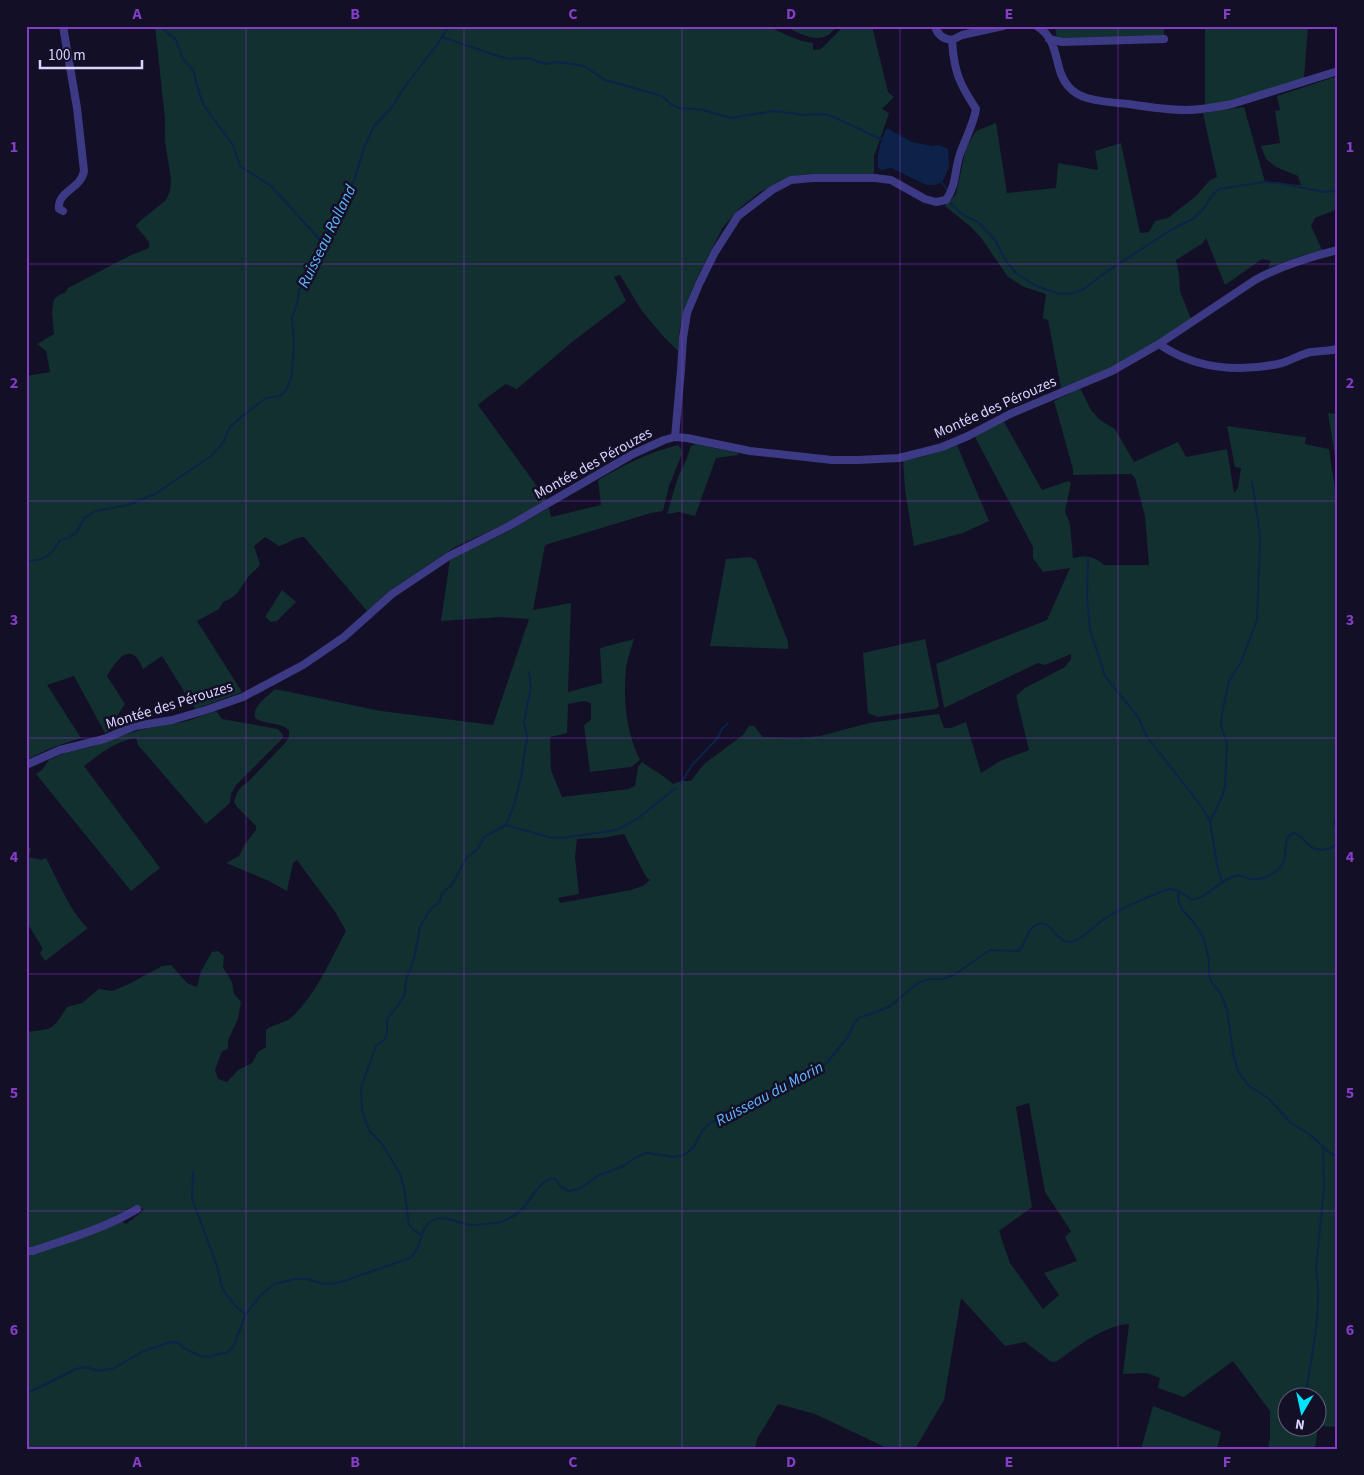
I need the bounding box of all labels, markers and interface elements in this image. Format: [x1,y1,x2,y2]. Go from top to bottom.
text: A [131,3,142,25]
text: B [350,3,360,25]
text: C [568,3,578,25]
text: D [786,3,796,25]
text: E [1005,3,1013,25]
text: F [1223,3,1231,25]
scale bar [40,38,142,70]
text: 100 m [48,45,86,66]
text: 1 [10,136,18,158]
text: 1 [1346,136,1354,158]
water label: Ruisseau Rolland [292,181,362,292]
street label: Montée des Pérouzes [931,371,1060,444]
text: 2 [10,372,18,394]
text: 2 [1346,372,1354,394]
street label: Montée des Pérouzes [530,422,656,505]
text: 3 [10,609,18,631]
text: 3 [1346,609,1354,631]
street label: Montée des Pérouzes [103,676,235,735]
text: 4 [10,846,19,868]
text: 4 [1346,846,1355,868]
water label: Ruisseau du Morin [712,1056,827,1132]
text: 5 [10,1082,18,1104]
text: 5 [1346,1082,1354,1104]
text: 6 [10,1319,18,1341]
text: 6 [1346,1319,1354,1341]
north arrow [1276,1388,1326,1438]
text: N [1294,1413,1306,1434]
text: A [131,1451,142,1473]
text: B [350,1451,360,1473]
text: C [568,1451,578,1473]
text: D [786,1451,796,1473]
text: E [1005,1451,1013,1473]
text: F [1223,1451,1231,1473]

